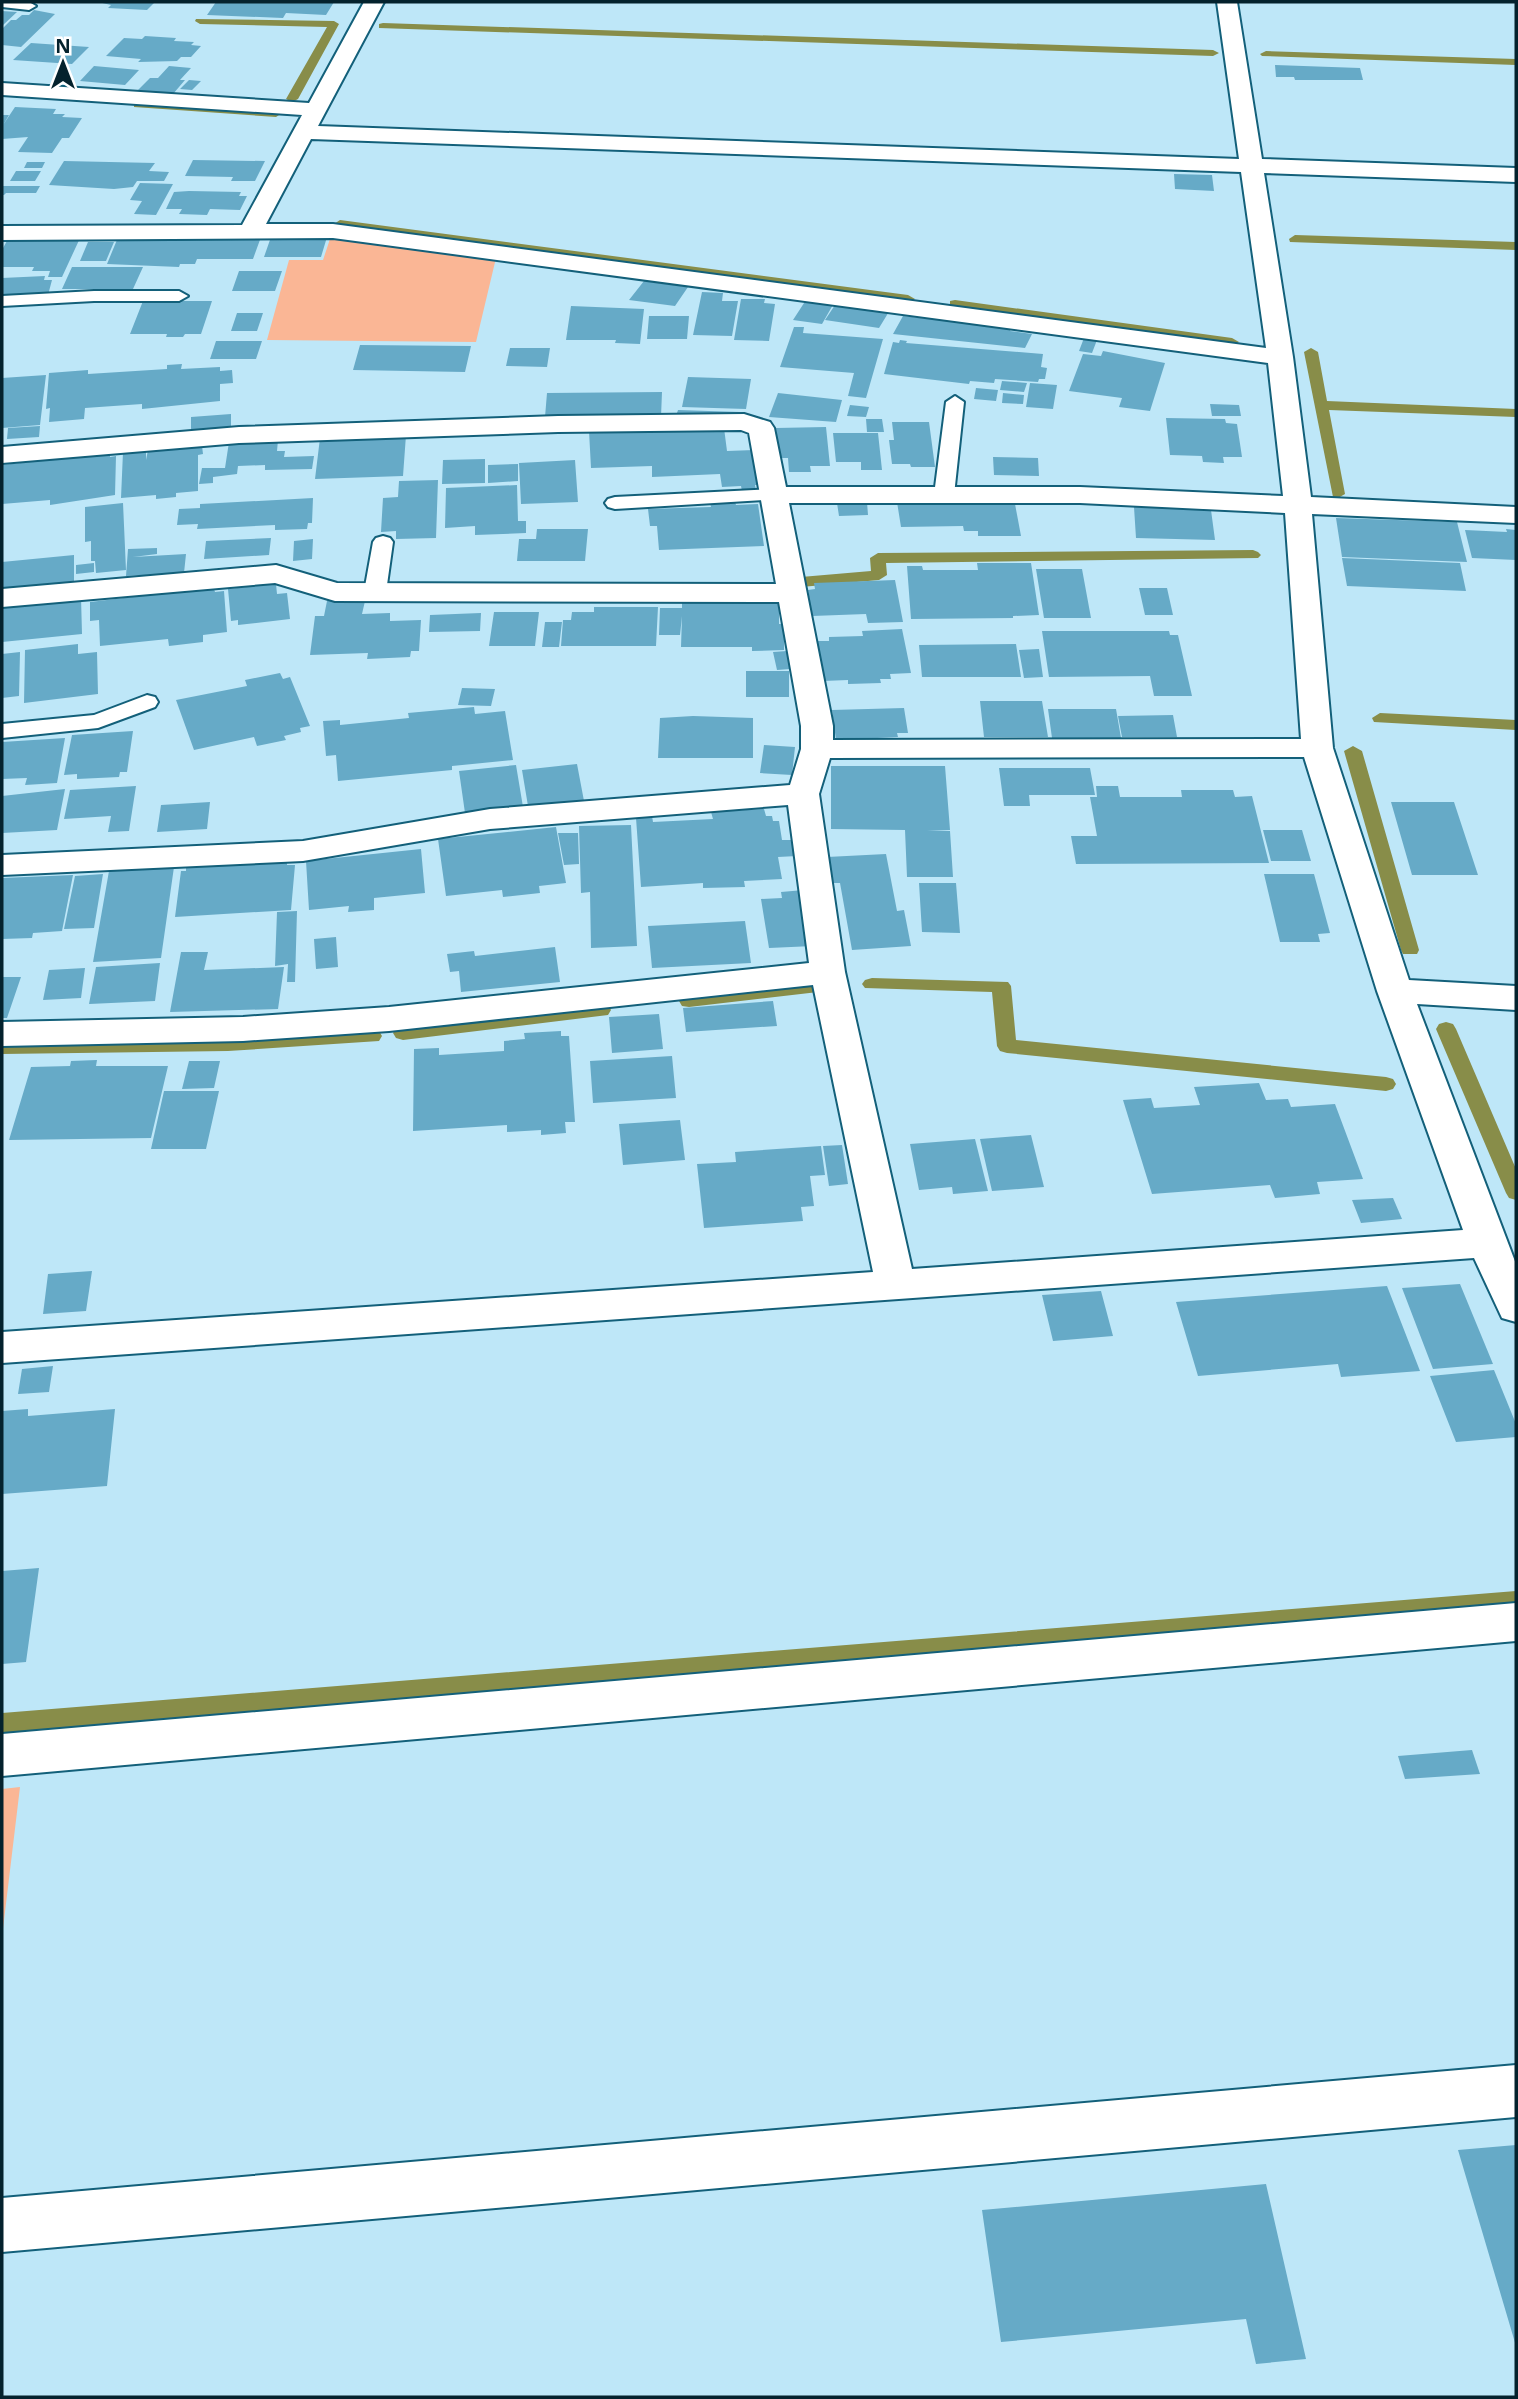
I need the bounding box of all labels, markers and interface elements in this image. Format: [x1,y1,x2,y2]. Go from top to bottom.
north arrow [28,28,98,98]
text: N [55,33,71,59]

